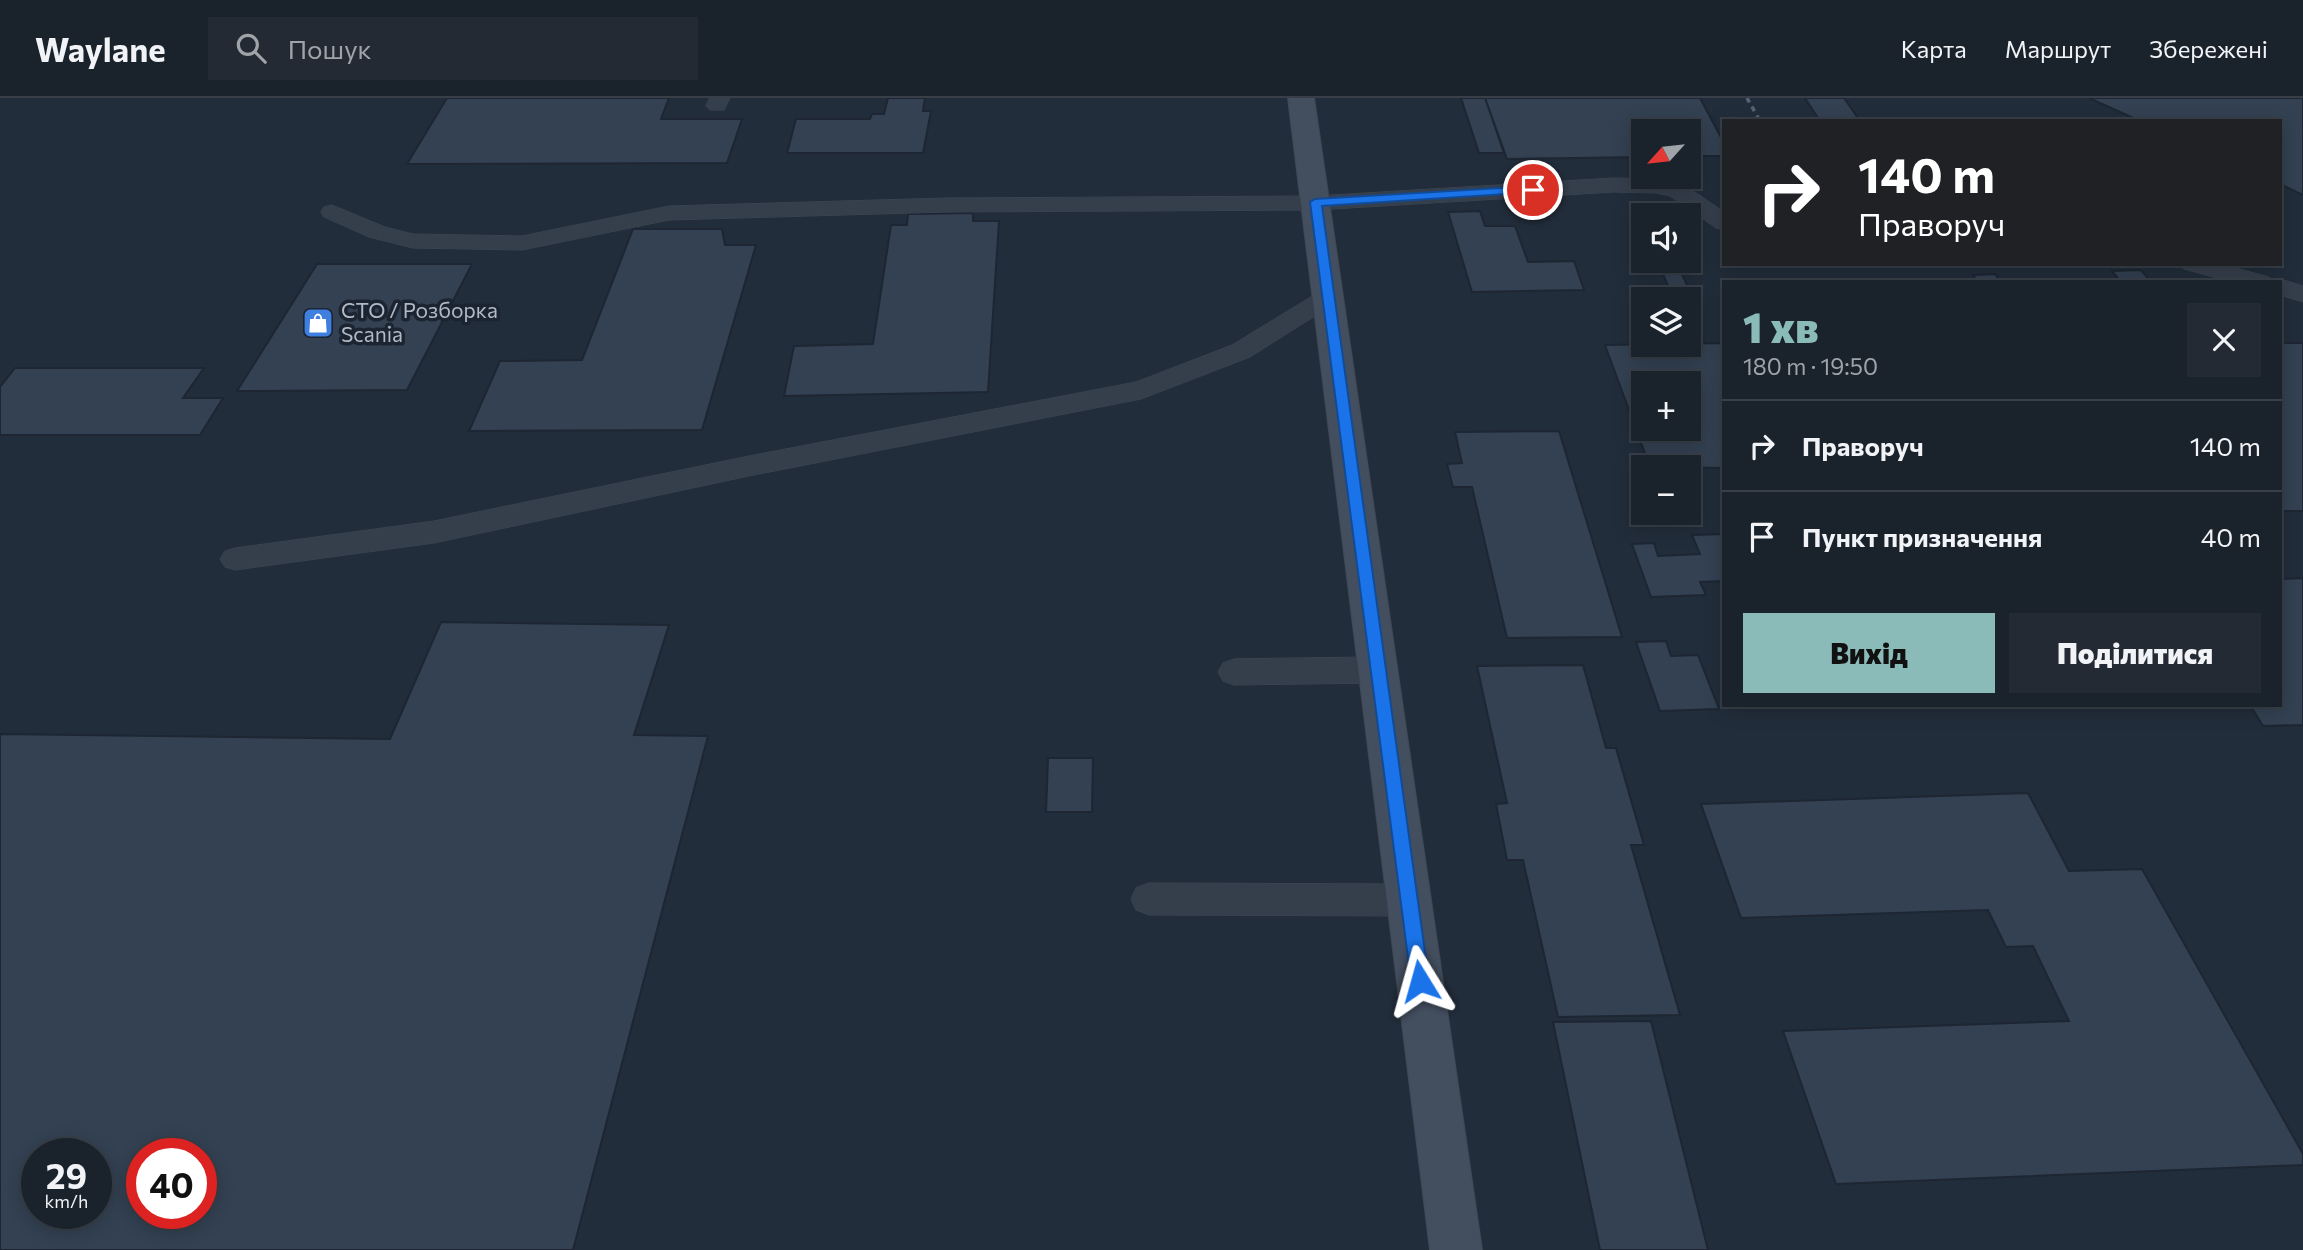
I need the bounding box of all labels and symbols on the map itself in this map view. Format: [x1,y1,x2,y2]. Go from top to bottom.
north arrow [1631,119,1701,189]
pin [1503,160,1563,220]
place label: СТО / Розборка Scania [341,297,498,346]
shop icon: СТО / Розборка Scania [301,306,335,340]
position arrow [1383,944,1457,1018]
speed limit sign: 40 [126,1138,217,1229]

